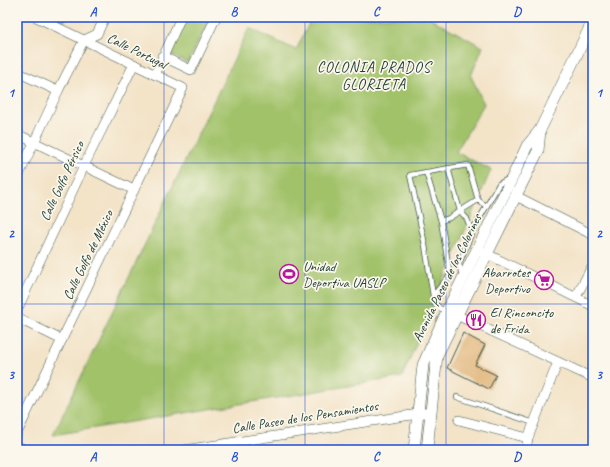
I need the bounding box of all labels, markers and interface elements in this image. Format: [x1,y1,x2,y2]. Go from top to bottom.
text: A [90,4,98,20]
text: B [231,4,239,20]
text: C [373,4,381,20]
text: D [513,4,522,20]
street label: Calle Portugal [104,29,172,74]
district label: COLONIA PRADOS GLORIETA [317,58,433,94]
text: 1 [8,85,16,101]
text: 1 [596,85,604,101]
street label: Calle Golfo Pérsico [36,137,89,223]
street label: Calle Golfo de México [59,206,118,303]
street label: Avenida Paseo de los Colorines [409,210,486,345]
text: 2 [8,226,15,242]
text: 2 [596,226,603,242]
place label: Unidad Deportiva UASLP [303,258,387,291]
sports icon: Unidad Deportiva UASLP [278,263,300,285]
place label: Abarrotes Deportivo [482,264,531,297]
supermarket icon: Abarrotes Deportivo [533,269,555,291]
place label: El Rinconcito de Frida [490,304,554,337]
restaurant icon: El Rinconcito de Frida [465,309,487,331]
text: 3 [8,367,15,383]
text: 3 [596,367,603,383]
street label: Calle Paseo de los Pensamientos [231,397,380,437]
text: A [90,449,98,465]
text: B [231,449,239,465]
text: C [373,449,381,465]
text: D [513,449,522,465]

